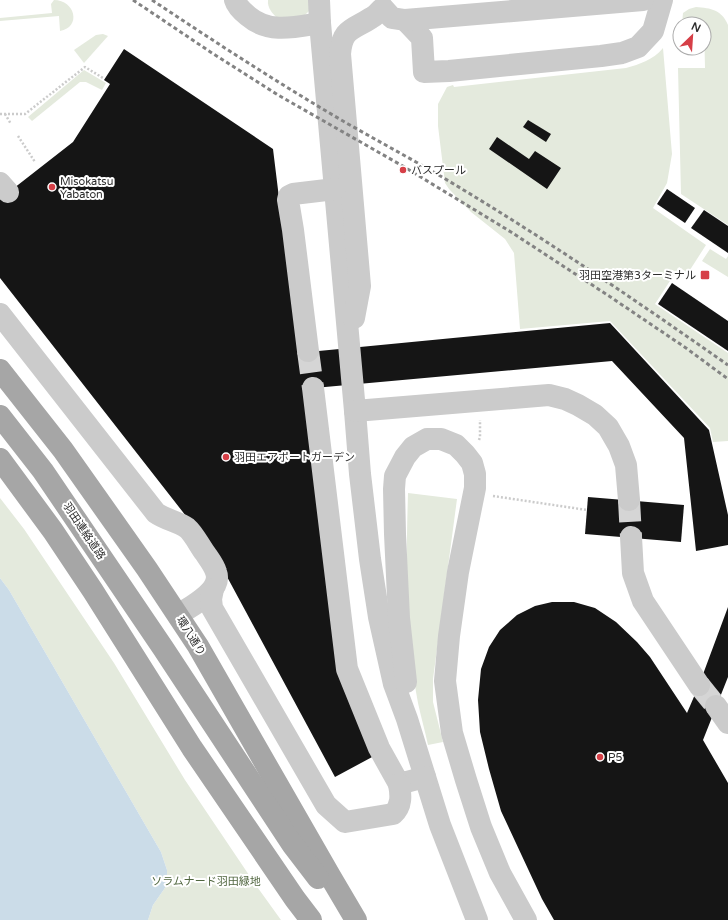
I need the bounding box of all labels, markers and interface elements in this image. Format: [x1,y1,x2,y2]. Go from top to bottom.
north arrow [672,16,712,56]
text: N [689,20,703,35]
place label: バスプール [411,164,466,177]
marker: バスプール [398,165,408,175]
place label: Misokatsu Yabaton [60,175,113,201]
marker: Misokatsu Yabaton [47,182,57,192]
place label: 羽田空港第3ターミナル [579,269,696,282]
marker: 羽田空港第3ターミナル [699,269,711,281]
place label: 羽田エアポートガーデン [234,451,355,464]
marker: 羽田エアポートガーデン [221,452,231,462]
street label: 羽田連絡道路 [60,500,108,562]
street label: 環八通り [174,614,208,658]
place label: P5 [608,751,622,764]
marker: P5 [595,752,605,762]
park label: ソラムナード羽田緑地 [151,875,261,888]

